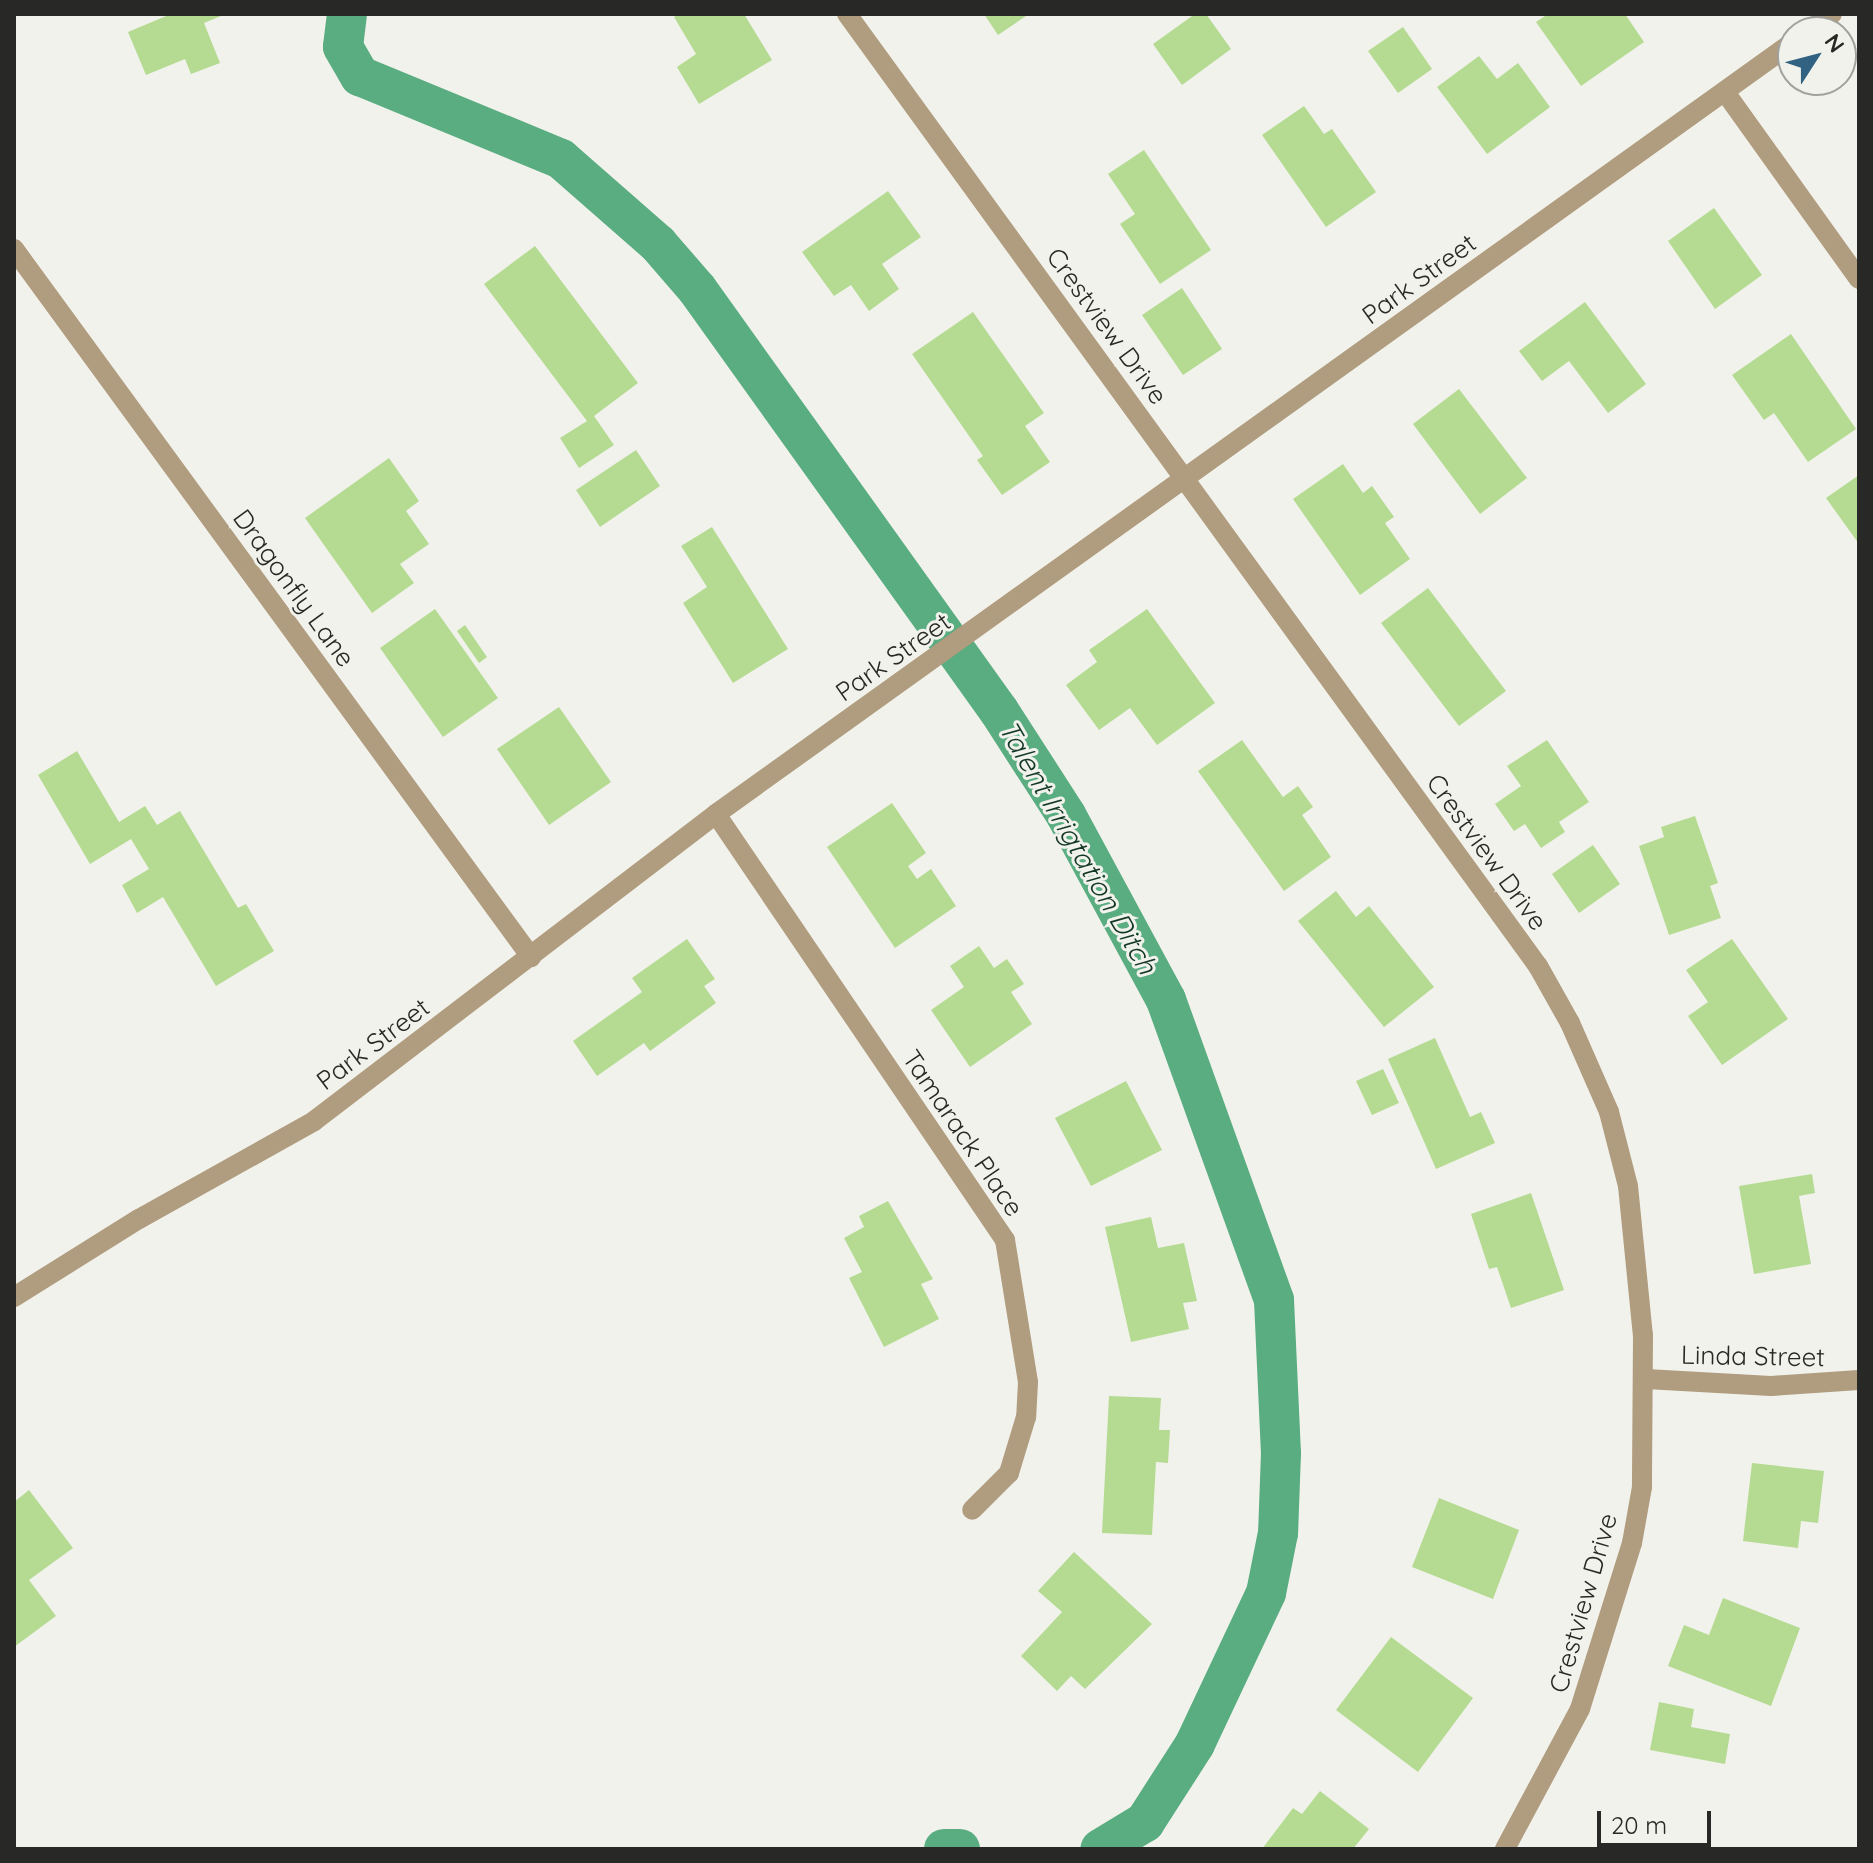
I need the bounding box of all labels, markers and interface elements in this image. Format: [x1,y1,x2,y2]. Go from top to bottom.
north arrow [1777,16,1857,96]
text: N [1819,28,1851,58]
street label: Park Street [1356,227,1482,331]
street label: Crestview Drive [1040,242,1174,410]
street label: Dragonfly Lane [226,503,362,673]
street label: Park Street [829,606,957,708]
water label: Talent Irrigtation Ditch [992,714,1164,980]
street label: Crestview Drive [1420,768,1554,936]
street label: Park Street [310,991,436,1097]
street label: Tamarack Place [896,1044,1030,1222]
street label: Linda Street [1681,1339,1825,1373]
street label: Crestview Drive [1542,1510,1624,1696]
scale bar [1601,1795,1715,1845]
text: 20 m [1611,1810,1667,1840]

